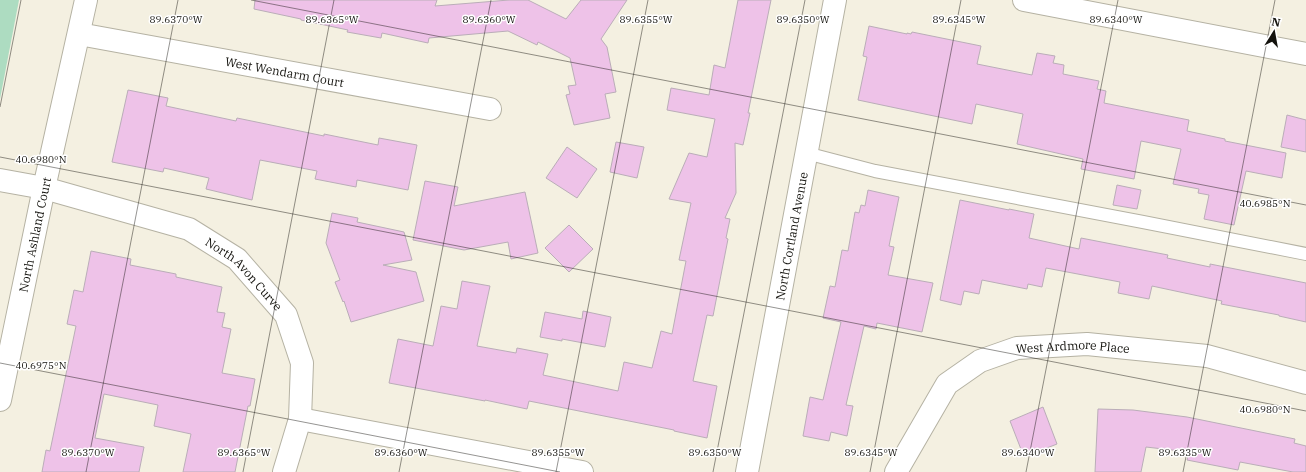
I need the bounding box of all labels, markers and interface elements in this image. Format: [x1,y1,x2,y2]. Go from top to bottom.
north arrow [1254,12,1294,52]
text: 89.6370°W [149,13,203,26]
text: 89.6365°W [305,13,359,26]
text: 89.6360°W [462,13,516,26]
text: 89.6355°W [619,13,673,26]
text: 89.6350°W [776,13,830,26]
text: 89.6345°W [932,13,986,26]
text: 89.6340°W [1089,13,1143,26]
text: N [1270,14,1282,30]
street label: West Wendarm Court [224,53,345,90]
text: 40.6980°N [15,153,67,166]
street label: North Cortland Avenue [772,171,810,302]
street label: North Ashland Court [15,176,54,293]
text: 40.6985°N [1239,197,1291,210]
street label: North Avon Curve [203,234,286,313]
street label: West Ardmore Place [1015,336,1130,356]
text: 40.6975°N [15,359,67,372]
text: 40.6980°N [1239,403,1291,416]
text: 89.6370°W [61,446,115,459]
text: 89.6365°W [217,446,271,459]
text: 89.6360°W [374,446,428,459]
text: 89.6355°W [531,446,585,459]
text: 89.6350°W [688,446,742,459]
text: 89.6345°W [844,446,898,459]
text: 89.6340°W [1001,446,1055,459]
text: 89.6335°W [1158,446,1212,459]

